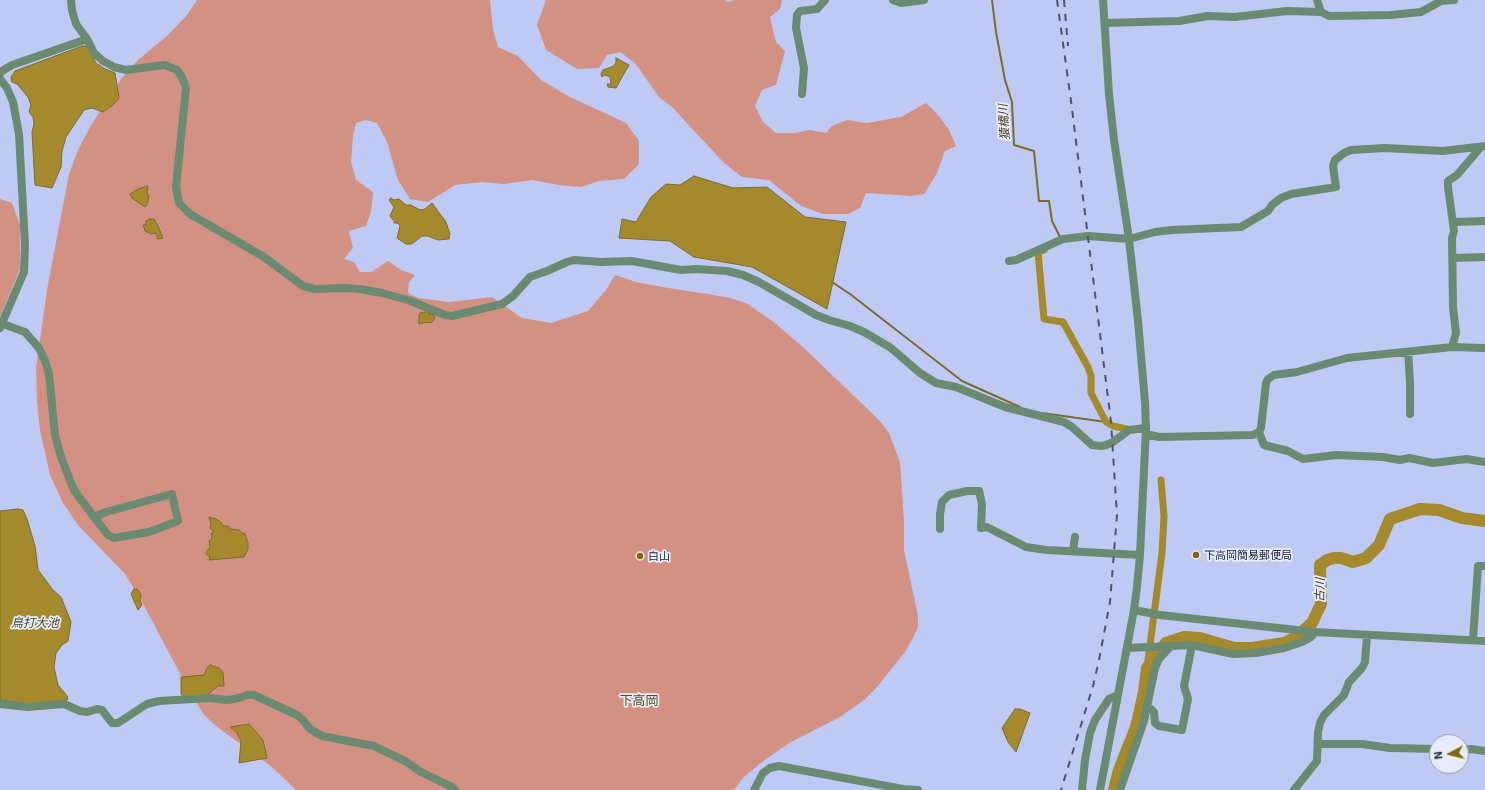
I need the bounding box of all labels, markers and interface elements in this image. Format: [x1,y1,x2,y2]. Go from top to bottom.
water label: 猿橋川 [996,104,1012,140]
place label: 下高岡簡易郵便局 [1204,548,1292,562]
place label: 白山 [648,549,670,563]
marker: 下高岡簡易郵便局 [1191,550,1201,560]
marker: 白山 [635,551,645,561]
water label: 古川 [1313,578,1327,602]
water label: 鳥打大池 [11,616,59,630]
district label: 下高岡 [620,693,658,709]
north arrow [1429,734,1469,774]
text: N [1431,751,1445,760]

